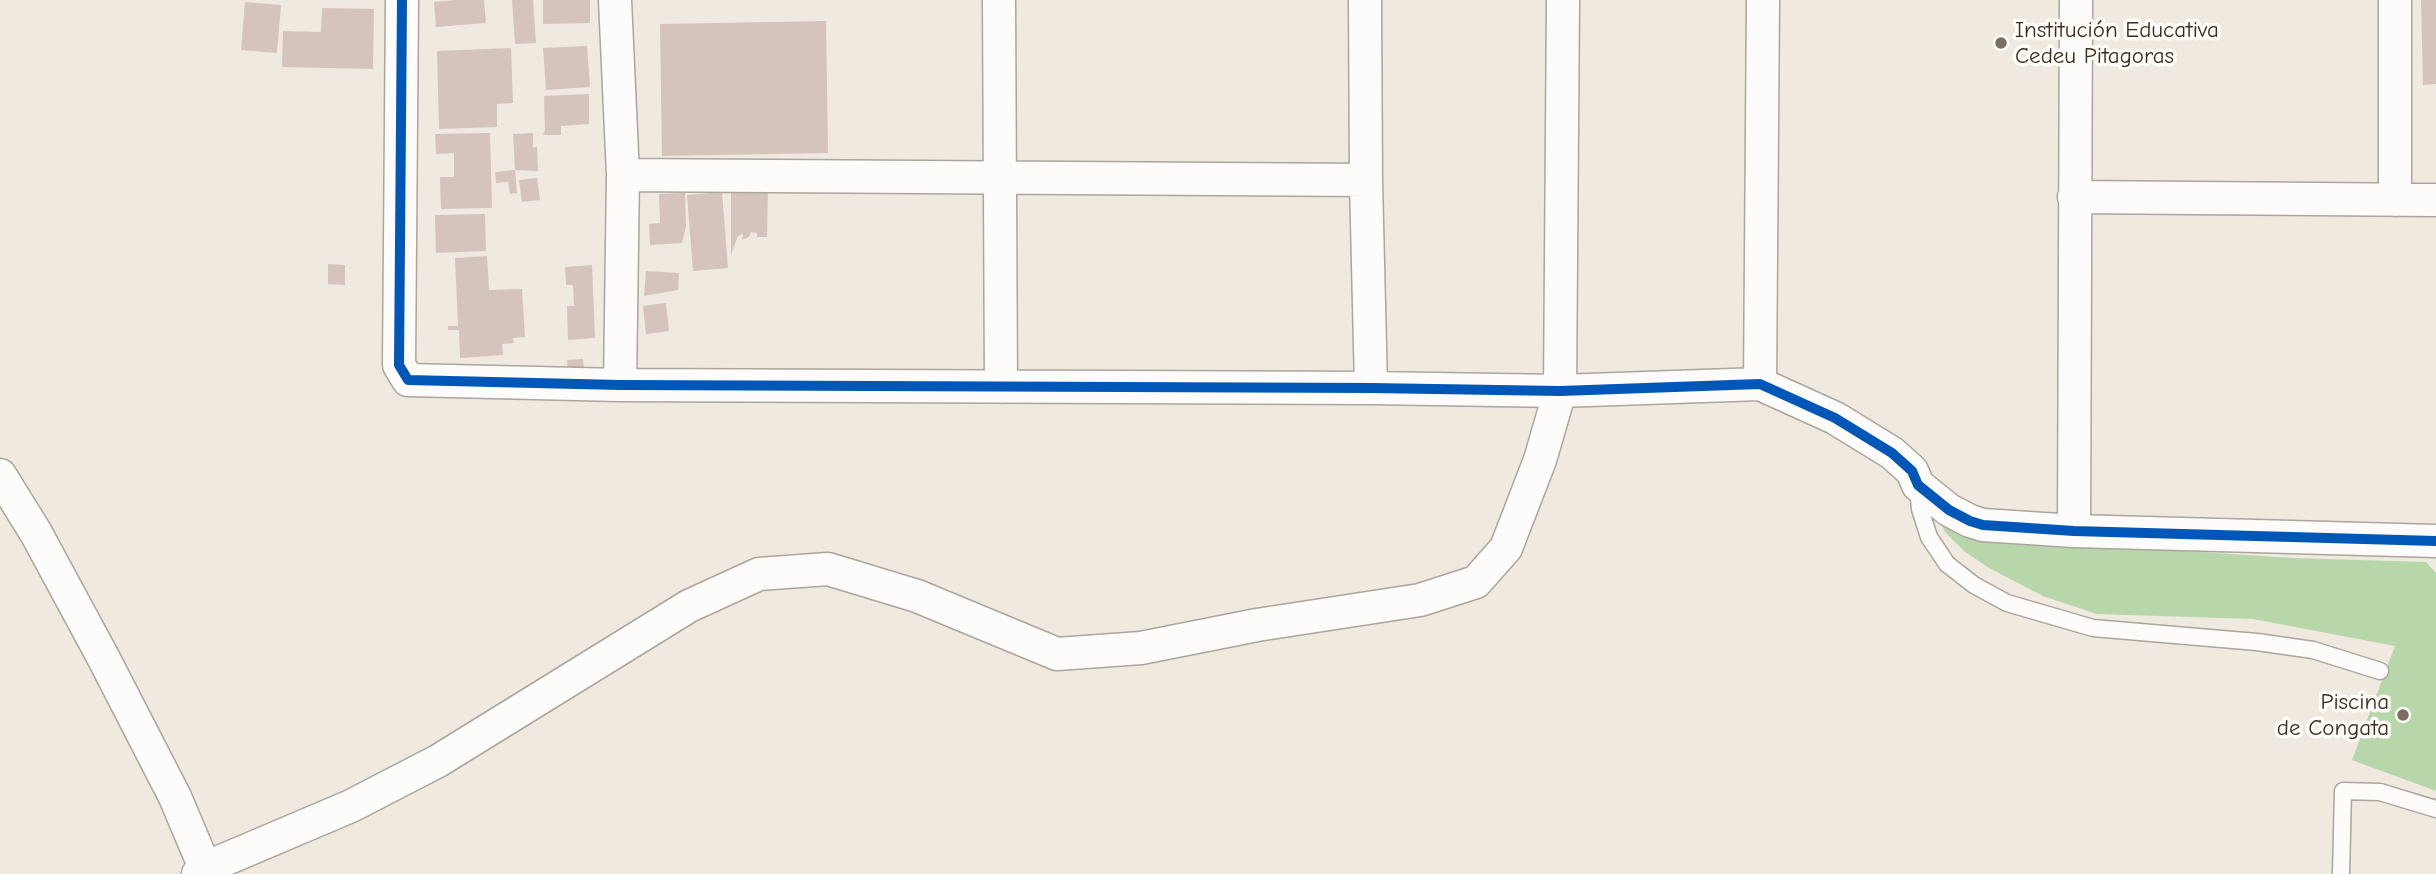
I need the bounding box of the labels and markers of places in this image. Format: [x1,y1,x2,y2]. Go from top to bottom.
place label: Institución Educativa Cedeu Pitagoras [2015,16,2219,70]
marker: Institución Educativa Cedeu Pitagoras [1993,35,2009,51]
place label: Piscina de Congata [2277,688,2389,742]
marker: Piscina de Congata [2395,707,2411,723]

